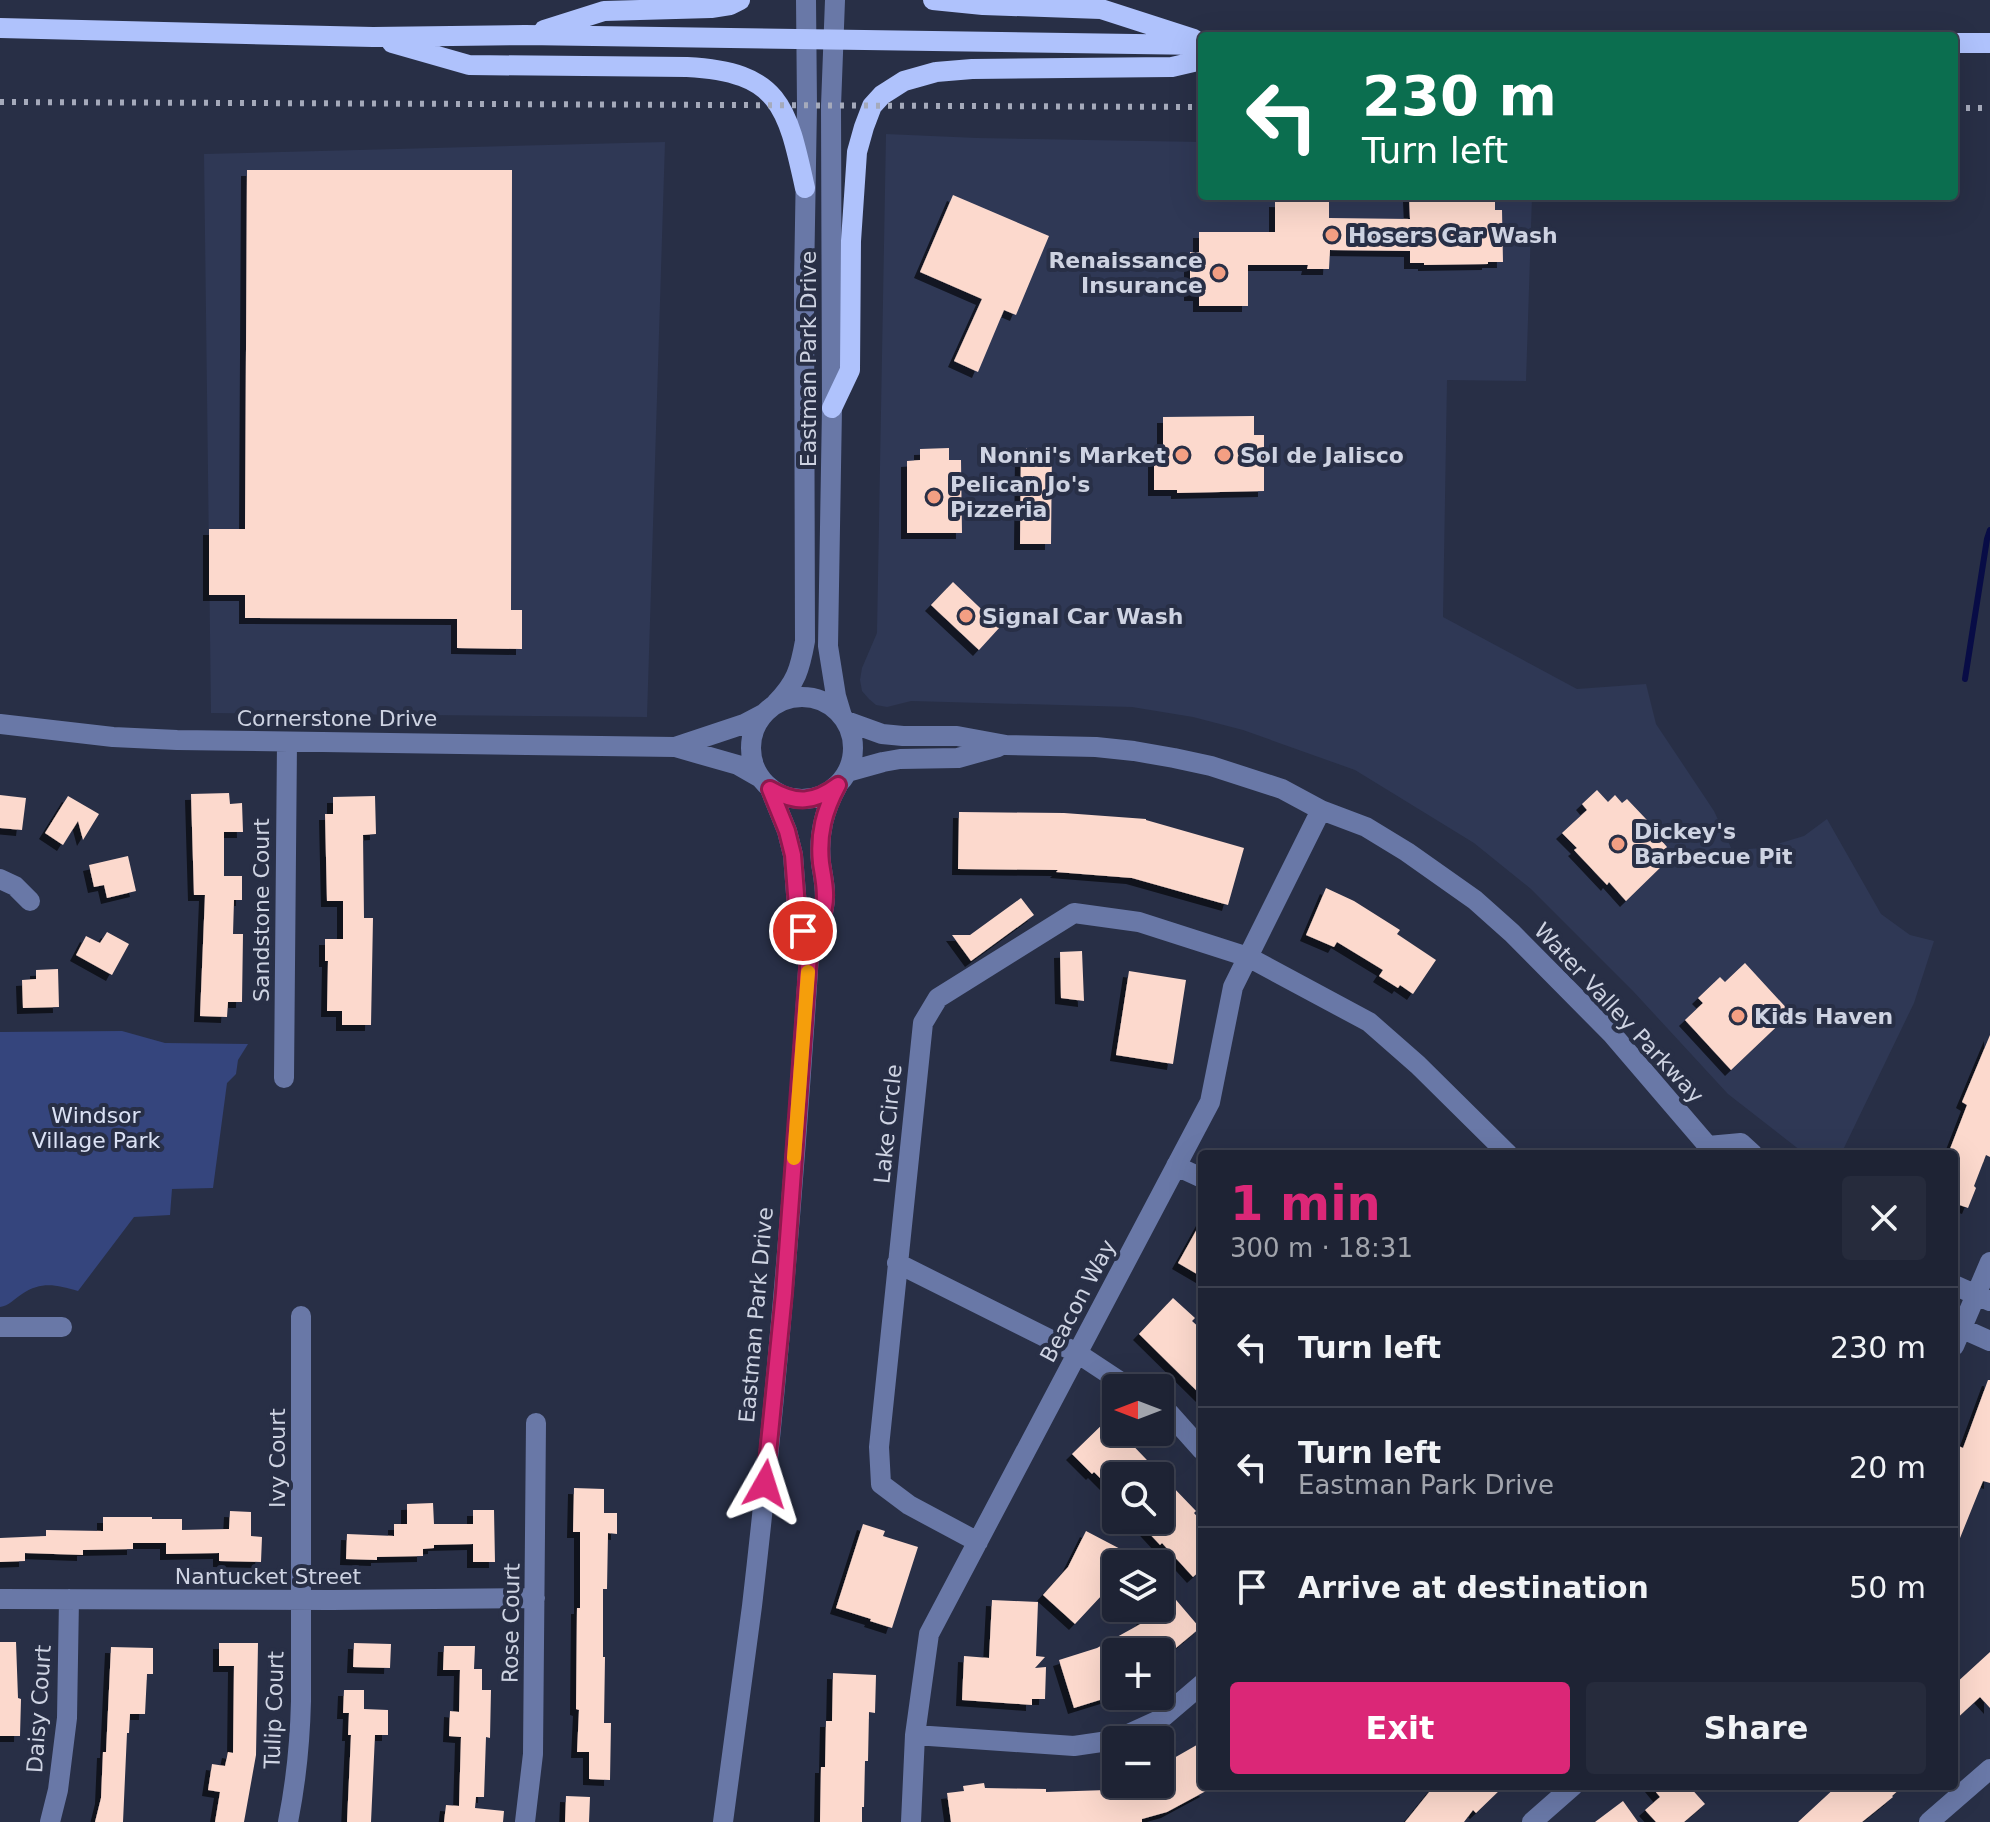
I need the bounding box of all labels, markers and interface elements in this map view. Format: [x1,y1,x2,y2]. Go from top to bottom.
text: 230 m [1362,63,1557,128]
icon: left [1230,64,1334,168]
text: Turn left [1362,130,1508,171]
place label: Hosers Car Wash [1348,223,1558,248]
marker: Hosers Car Wash [1323,226,1341,244]
place label: Renaissance Insurance [1048,248,1203,298]
street label: Eastman Park Drive [796,251,821,467]
marker: Renaissance Insurance [1210,264,1228,282]
place label: Nonni's Market [979,443,1166,468]
place label: Sol de Jalisco [1240,443,1404,468]
marker: Nonni's Market [1173,446,1191,464]
marker: Sol de Jalisco [1215,446,1233,464]
place label: Pelican Jo's Pizzeria [950,472,1090,522]
marker: Pelican Jo's Pizzeria [925,488,943,506]
place label: Signal Car Wash [982,604,1183,629]
marker: Signal Car Wash [957,607,975,625]
street label: Cornerstone Drive [237,706,437,731]
street label: Sandstone Court [249,818,274,1002]
place label: Dickey's Barbecue Pit [1634,819,1793,869]
marker: Dickey's Barbecue Pit [1609,835,1627,853]
pin [769,897,837,965]
icon: arrive [781,909,825,953]
street label: Water Valley Parkway [1529,918,1709,1108]
place label: Kids Haven [1754,1004,1893,1029]
marker: Kids Haven [1729,1007,1747,1025]
street label: Lake Circle [869,1063,907,1185]
park label: Windsor Village Park [32,1103,160,1153]
text: 1 min [1230,1175,1381,1231]
button: close [1842,1176,1926,1260]
street label: Eastman Park Drive [734,1206,778,1424]
text: 300 m · 18:31 [1230,1233,1413,1263]
street label: Beacon Way [1035,1235,1121,1367]
icon: left [1230,1325,1274,1369]
text: Turn left [1298,1330,1441,1365]
text: 230 m [1830,1330,1926,1365]
north arrow [1102,1374,1174,1446]
map controls [1102,1374,1174,1798]
street label: Ivy Court [265,1408,290,1508]
text: Turn left [1298,1435,1441,1470]
position arrow [723,1442,807,1526]
icon: left [1230,1445,1274,1489]
text: 20 m [1849,1450,1926,1485]
button: search [1102,1462,1174,1534]
text: Eastman Park Drive [1298,1470,1554,1500]
button: layers [1102,1550,1174,1622]
street label: Rose Court [497,1562,525,1683]
street label: Nantucket Street [175,1564,362,1589]
icon: arrive [1230,1565,1274,1609]
text: Arrive at destination [1298,1570,1649,1605]
text: 50 m [1849,1570,1926,1605]
button: + [1102,1638,1174,1710]
street label: Daisy Court [22,1644,56,1774]
street label: Tulip Court [259,1650,289,1770]
button: Exit [1230,1682,1570,1774]
button: Share [1586,1682,1926,1774]
button: − [1102,1726,1174,1798]

